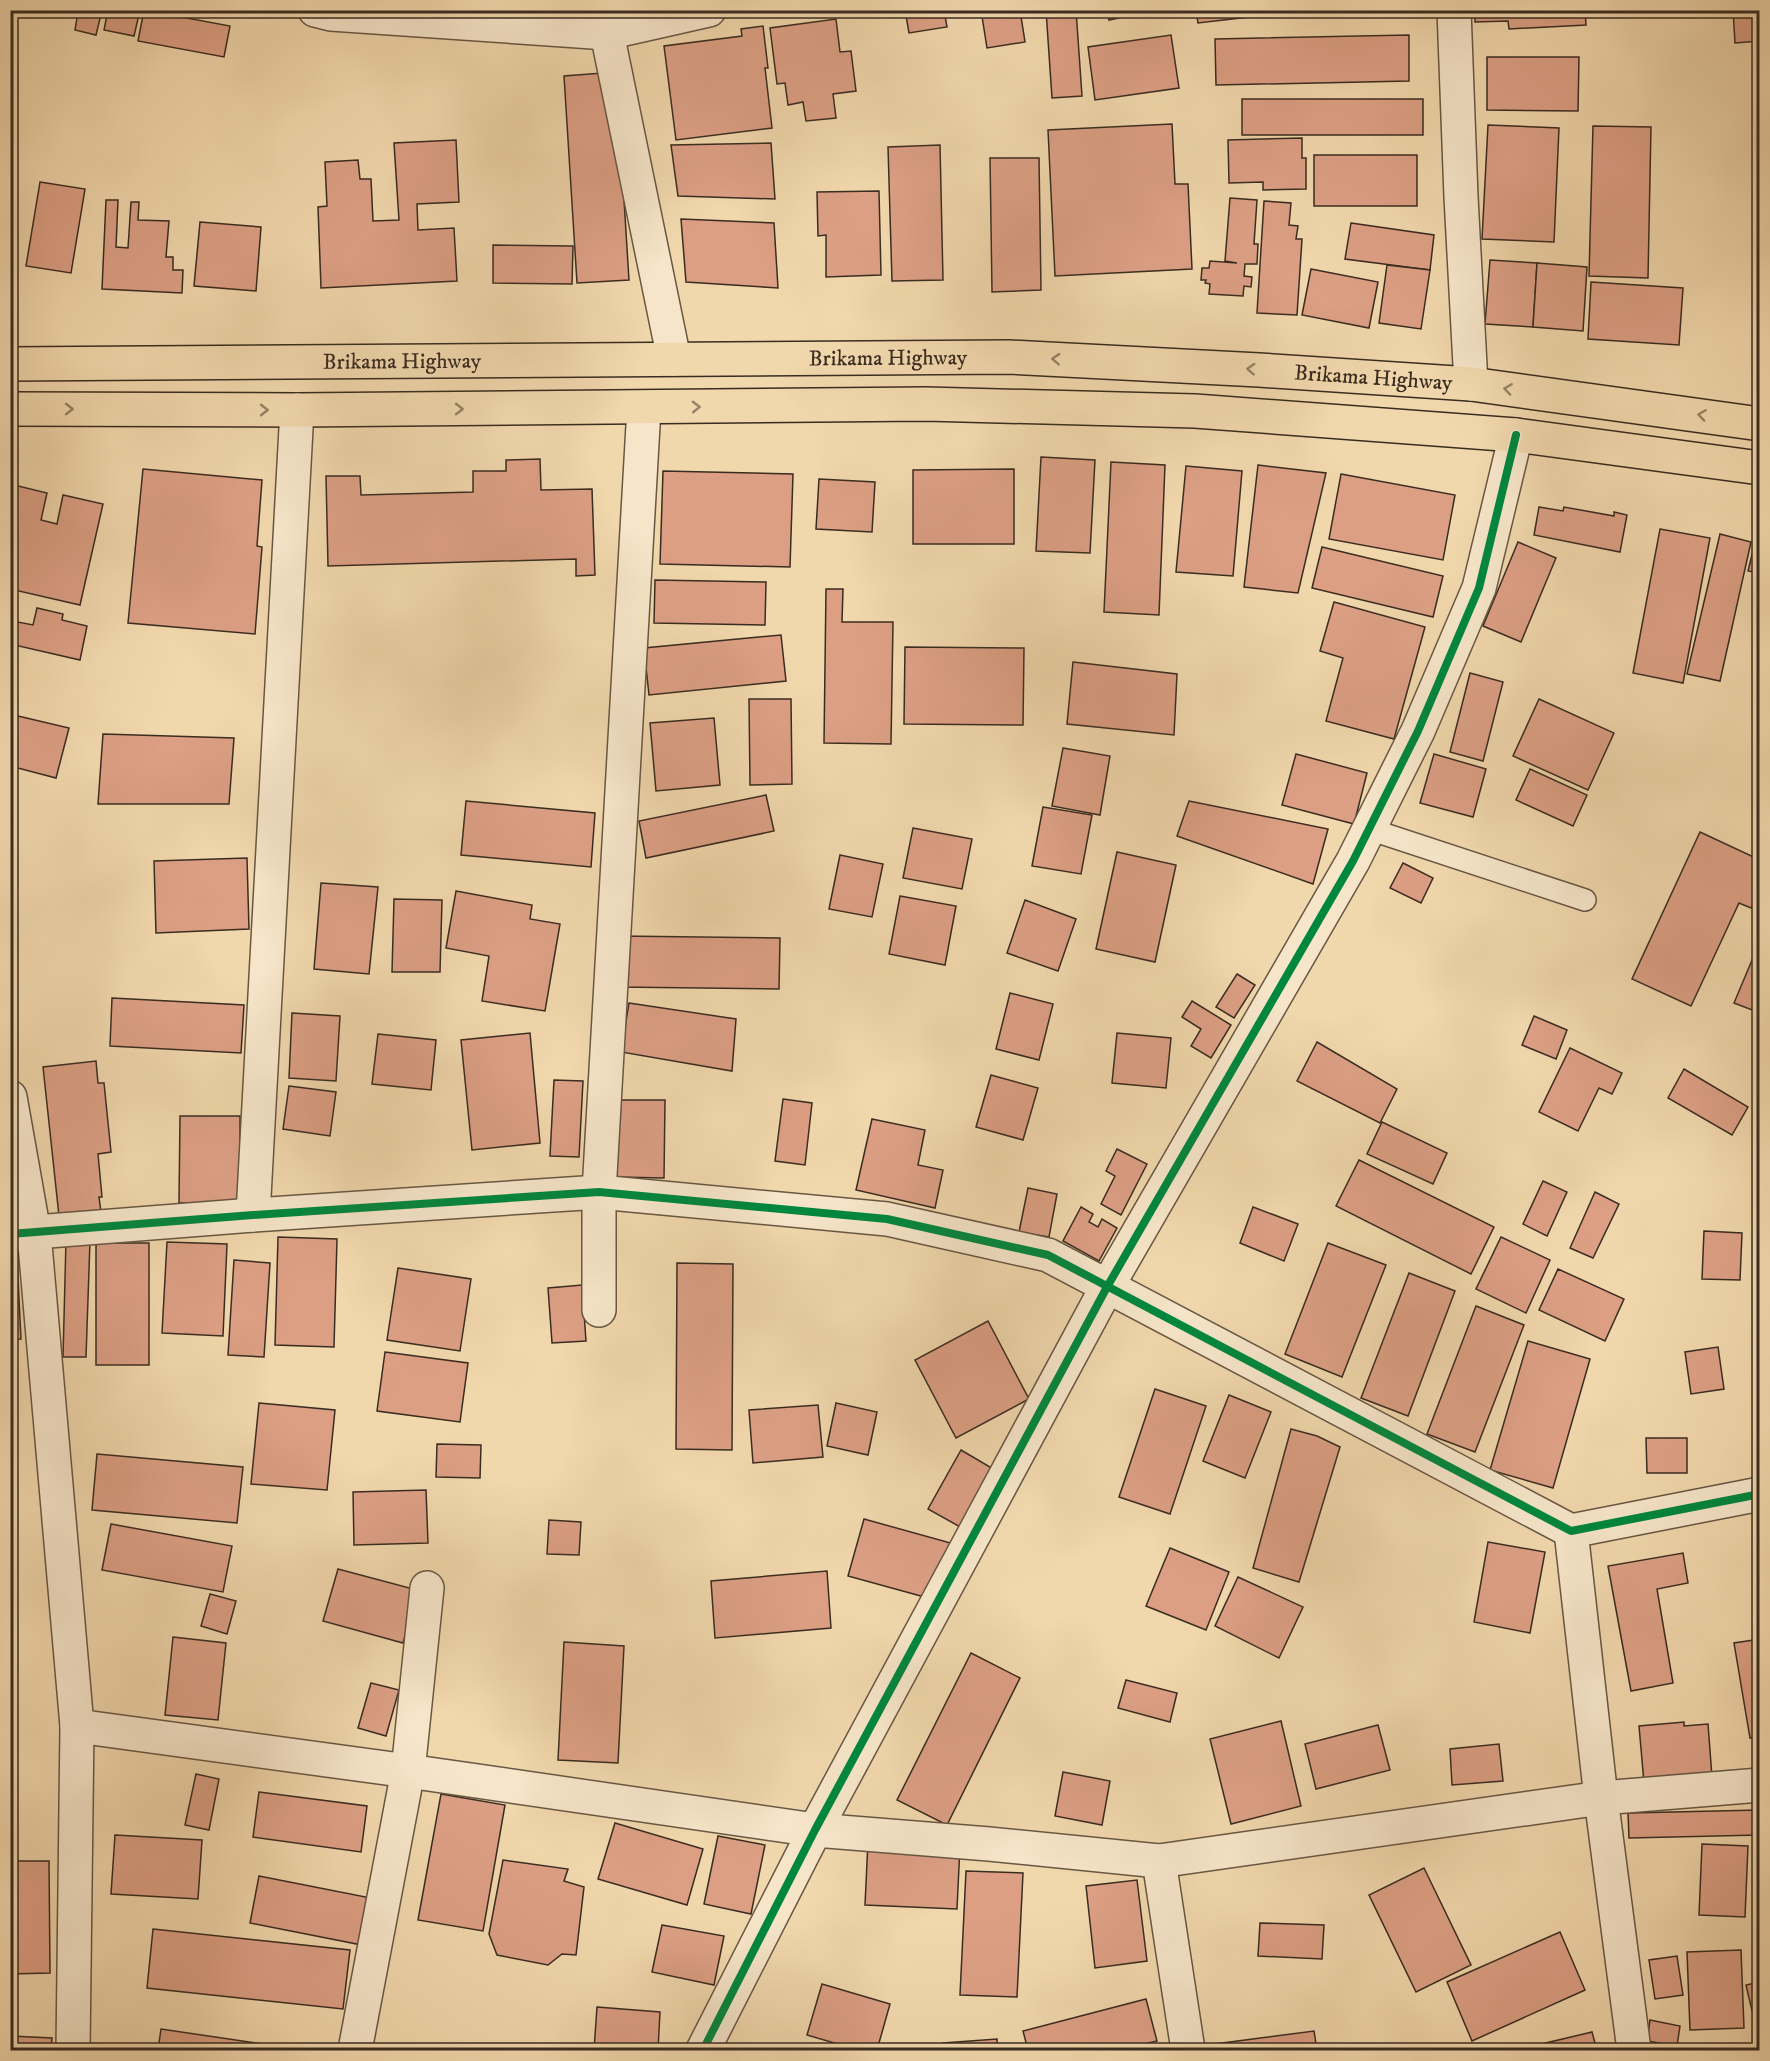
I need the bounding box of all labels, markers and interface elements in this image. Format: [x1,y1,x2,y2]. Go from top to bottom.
street label: Brikama Highway [809,344,968,372]
street label: Brikama Highway [323,347,482,375]
one-way arrow [1052,353,1061,366]
street label: Brikama Highway [1293,359,1454,396]
one-way arrow [1247,363,1256,376]
one-way arrow [1504,384,1513,396]
one-way arrow [691,401,700,413]
one-way arrow [64,403,73,415]
one-way arrow [454,403,463,415]
one-way arrow [259,404,268,416]
one-way arrow [1697,409,1706,422]

